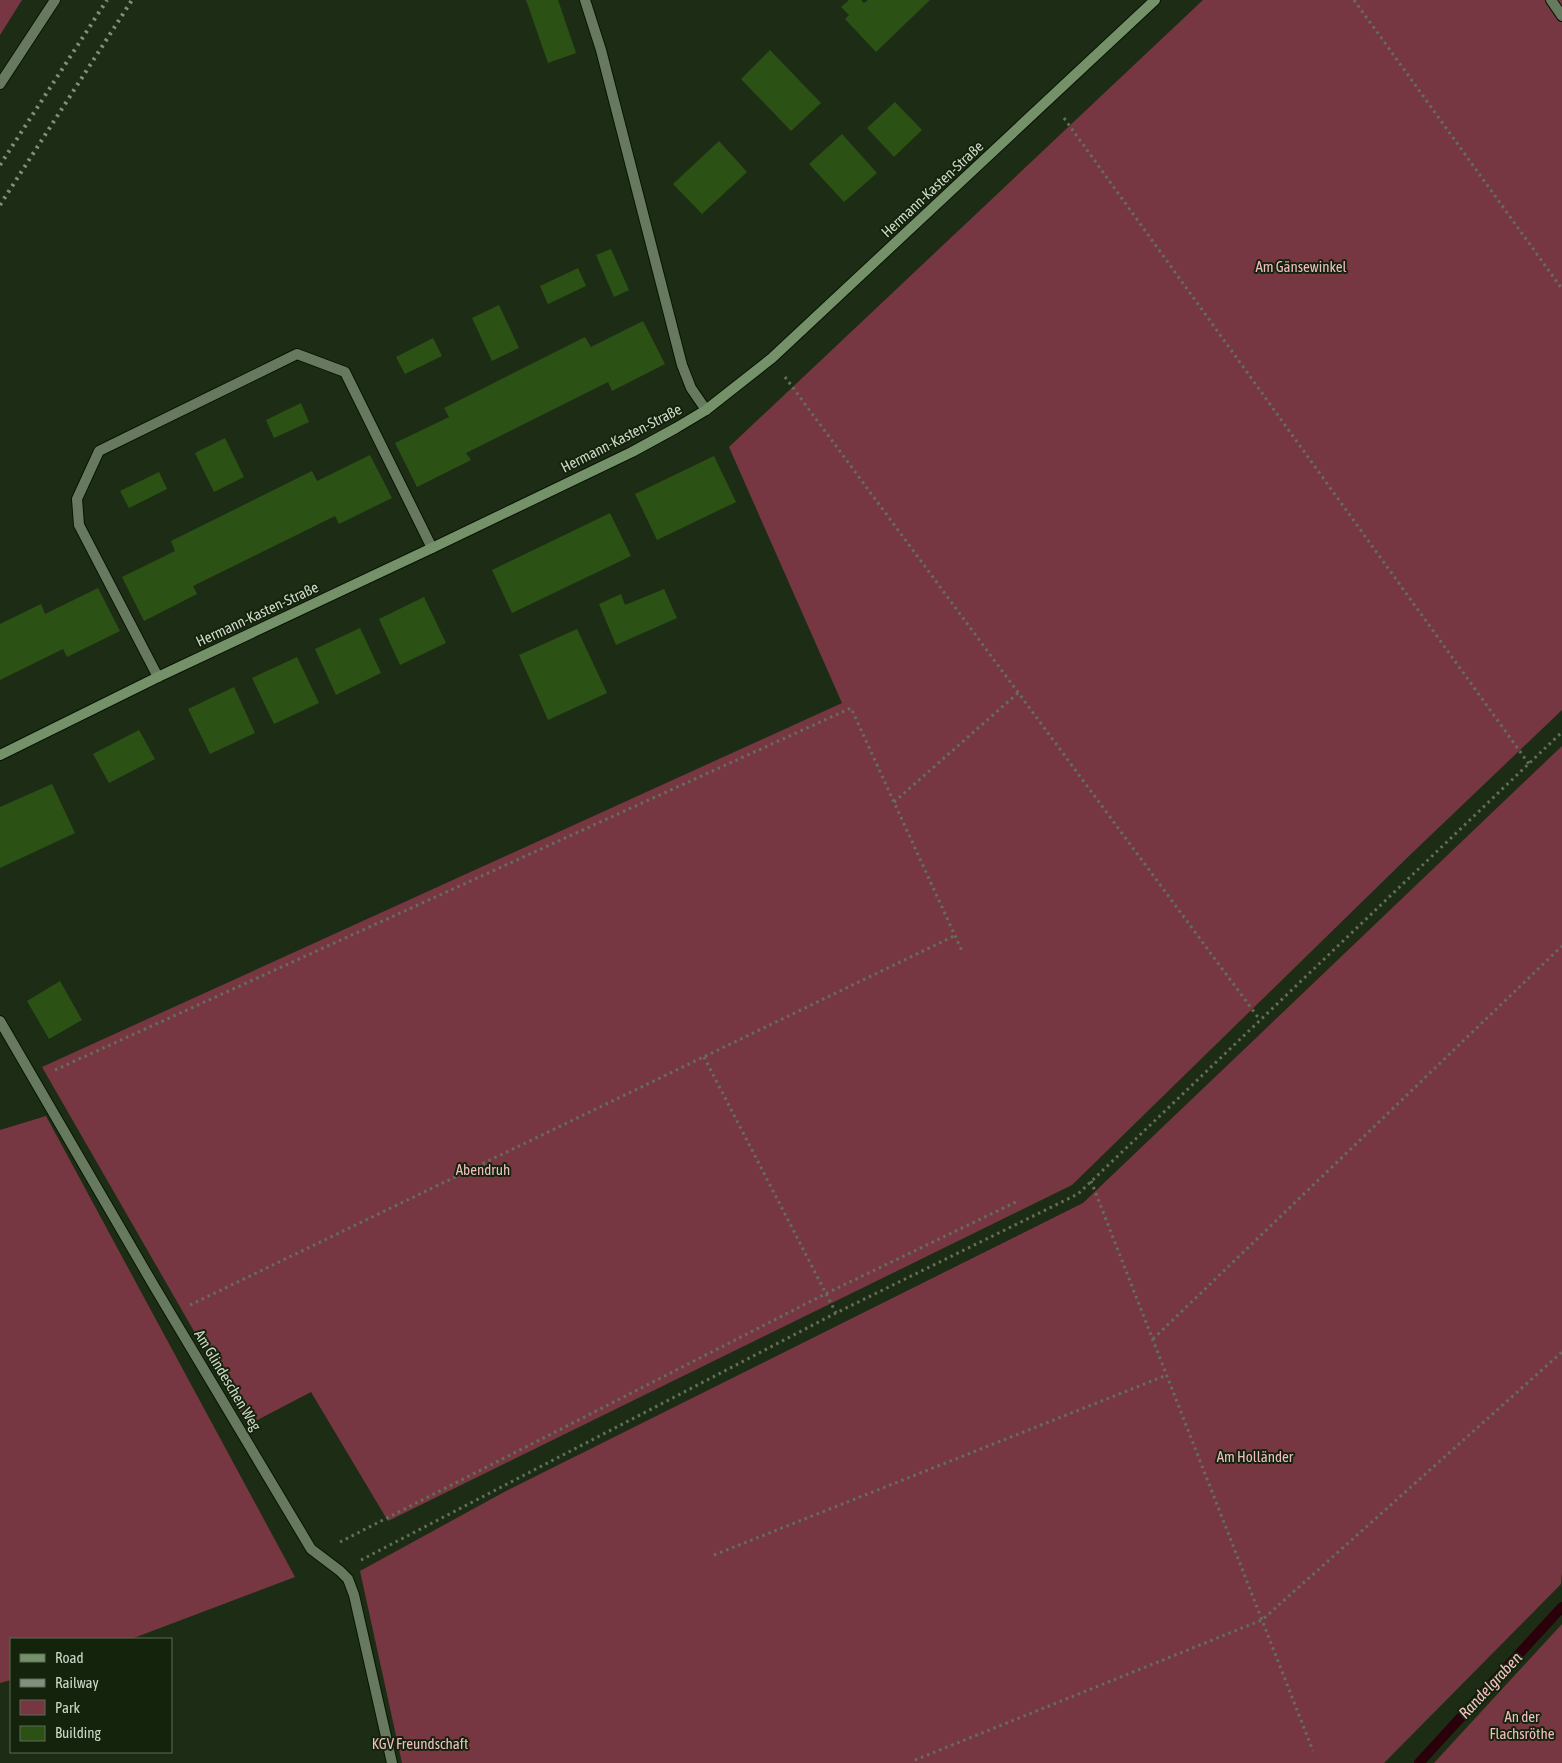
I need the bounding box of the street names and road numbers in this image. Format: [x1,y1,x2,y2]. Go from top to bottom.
street label: Hermann-Kasten-Straße [878,137,987,241]
street label: Hermann-Kasten-Straße [558,400,684,476]
street label: Hermann-Kasten-Straße [193,578,321,650]
street label: Am Glindeschen Weg [191,1326,265,1434]

